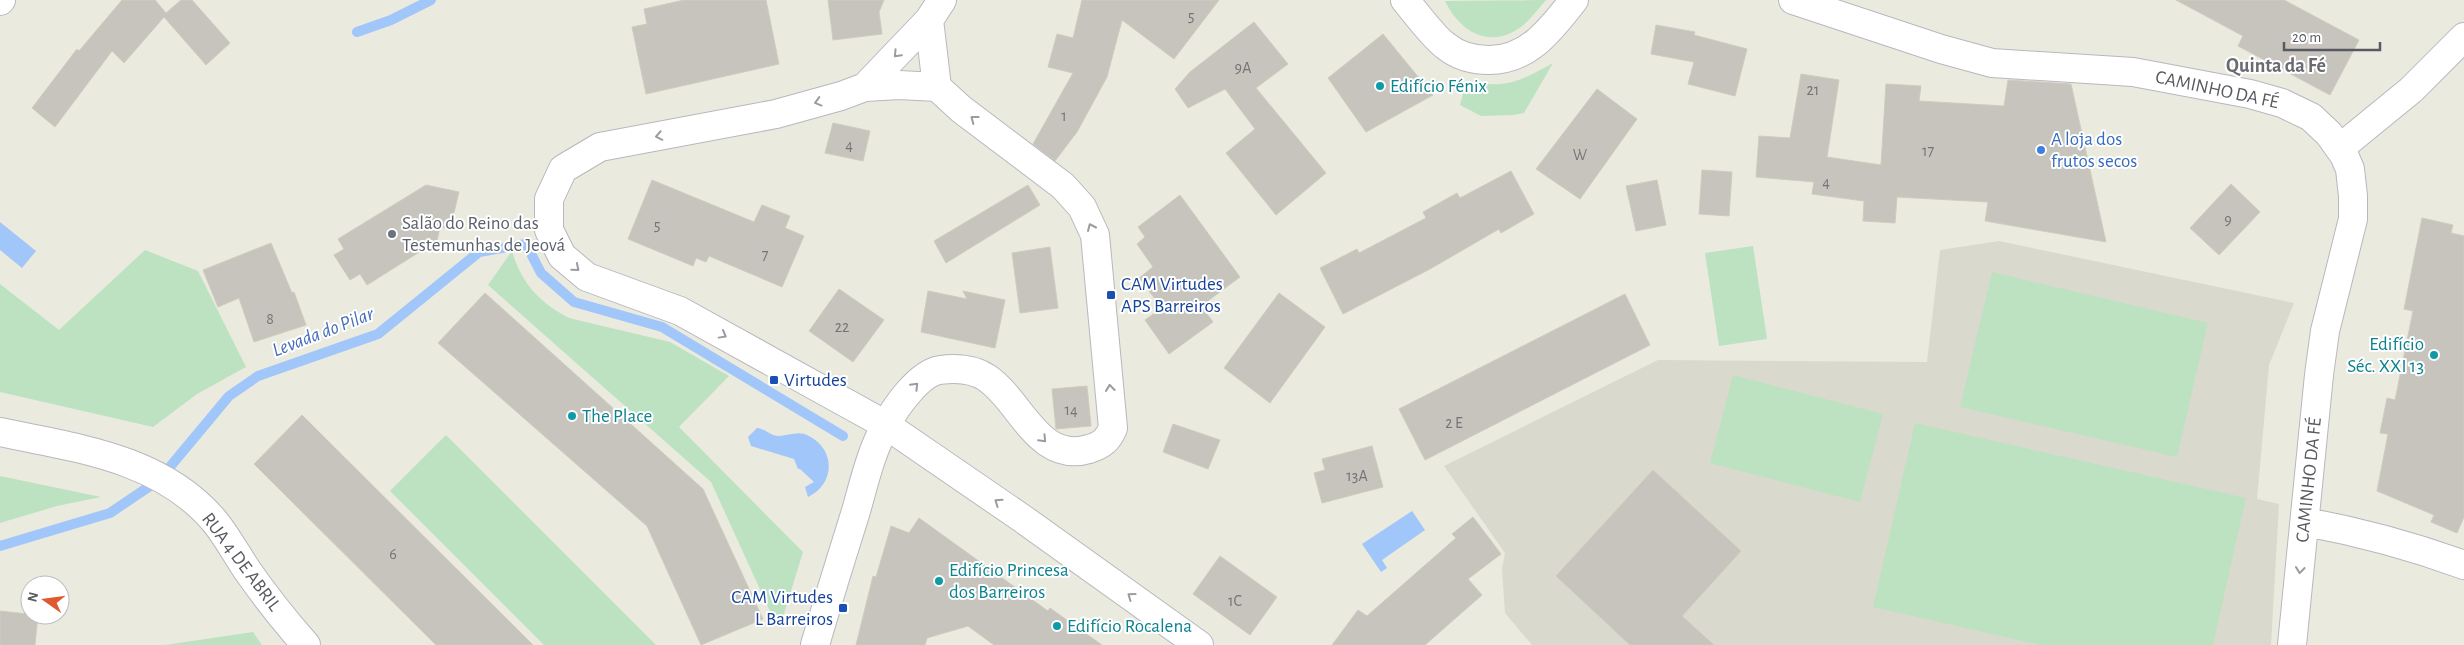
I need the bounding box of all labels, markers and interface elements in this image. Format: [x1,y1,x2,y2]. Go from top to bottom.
house number: 5 [1188,8,1194,24]
scale bar [2284,20,2380,52]
text: 20 m [2292,30,2321,45]
one-way arrow [894,48,903,57]
district label: Quinta da Fé [2226,56,2326,77]
house number: 9A [1235,60,1251,76]
street label: CAMINHO DA FÉ [2154,66,2281,112]
place label: Edifício Fénix [1390,77,1487,96]
marker: Edifício Fénix [1374,80,1386,92]
house number: 21 [1807,82,1819,98]
one-way arrow [814,96,823,107]
house number: 1 [1061,108,1067,124]
one-way arrow [971,116,980,124]
one-way arrow [655,130,664,141]
place label: A loja dos frutos secos [2051,130,2137,171]
house number: 4 [845,137,853,153]
house number: 17 [1922,143,1934,159]
marker: A loja dos frutos secos [2035,144,2047,156]
house number: W [1573,147,1588,163]
house number: 4 [1822,174,1830,190]
house number: 9 [2224,212,2232,228]
place label: Salão do Reino das Testemunhas de Jeová [402,214,566,255]
house number: 5 [654,217,660,233]
one-way arrow [1087,223,1098,232]
marker: Salão do Reino das Testemunhas de Jeová [386,228,398,240]
house number: 7 [762,247,769,263]
one-way arrow [570,262,579,271]
place label: CAM Virtudes APS Barreiros [1121,275,1223,316]
marker: CAM Virtudes APS Barreiros [1105,289,1117,301]
water label: Levada do Pilar [269,303,377,361]
house number: 8 [266,311,274,327]
house number: 22 [835,319,849,335]
one-way arrow [718,328,727,338]
place label: Edifício Séc. XXI 13 [2347,335,2424,376]
marker: Edifício Séc. XXI 13 [2428,349,2440,361]
place label: Virtudes [784,371,847,390]
marker: Virtudes [768,374,780,386]
one-way arrow [909,383,918,392]
one-way arrow [1105,384,1116,392]
house number: 14 [1064,402,1078,418]
place label: The Place [582,407,652,426]
marker: The Place [566,410,578,422]
house number: 2 E [1445,415,1463,431]
street label: CAMINHO DA FÉ [2291,416,2325,543]
one-way arrow [1037,433,1046,442]
house number: 13A [1346,468,1368,484]
one-way arrow [995,499,1004,508]
street label: RUA 4 DE ABRIL [198,509,284,615]
house number: 6 [389,546,397,562]
place label: Edifício Princesa dos Barreiros [949,561,1069,602]
one-way arrow [2295,566,2306,574]
north arrow [20,575,70,625]
marker: Edifício Princesa dos Barreiros [933,575,945,587]
place label: CAM Virtudes L Barreiros [731,588,833,629]
text: N [25,591,41,604]
one-way arrow [1127,593,1137,602]
house number: 1C [1228,593,1242,609]
marker: CAM Virtudes L Barreiros [837,602,849,614]
place label: Edifício Rocalena [1067,617,1192,636]
marker: Edifício Rocalena [1051,620,1063,632]

